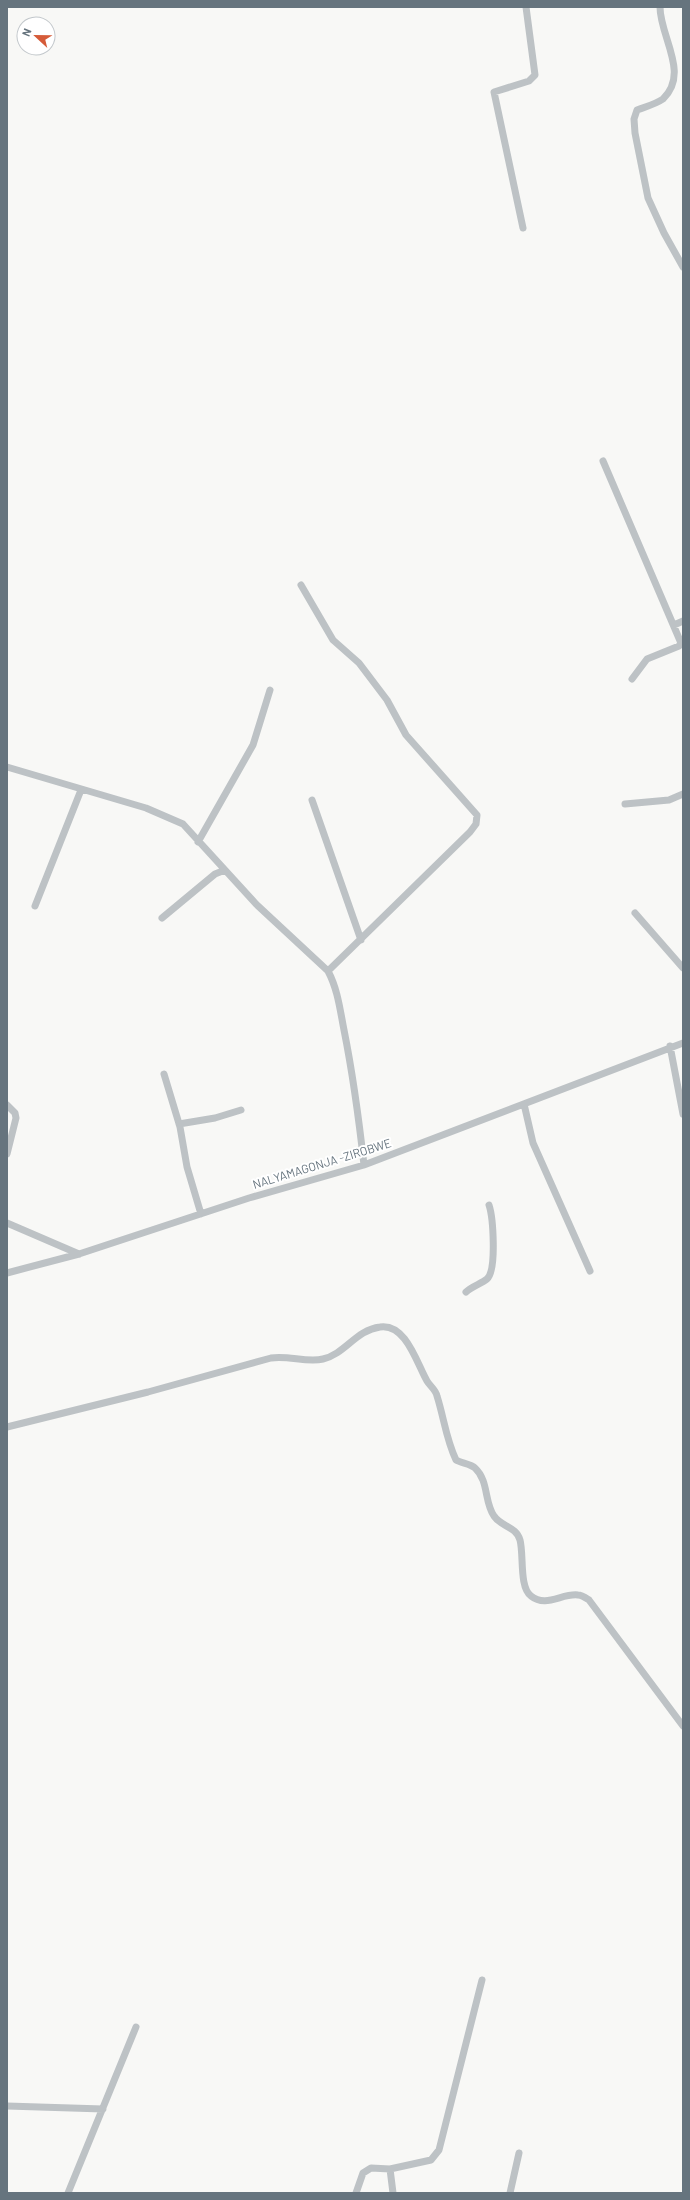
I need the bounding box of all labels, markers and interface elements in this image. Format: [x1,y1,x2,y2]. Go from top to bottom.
north arrow [16,16,56,56]
text: N [19,26,34,38]
street label: NALYAMAGONJA -ZIROBWE [251,1135,393,1191]

